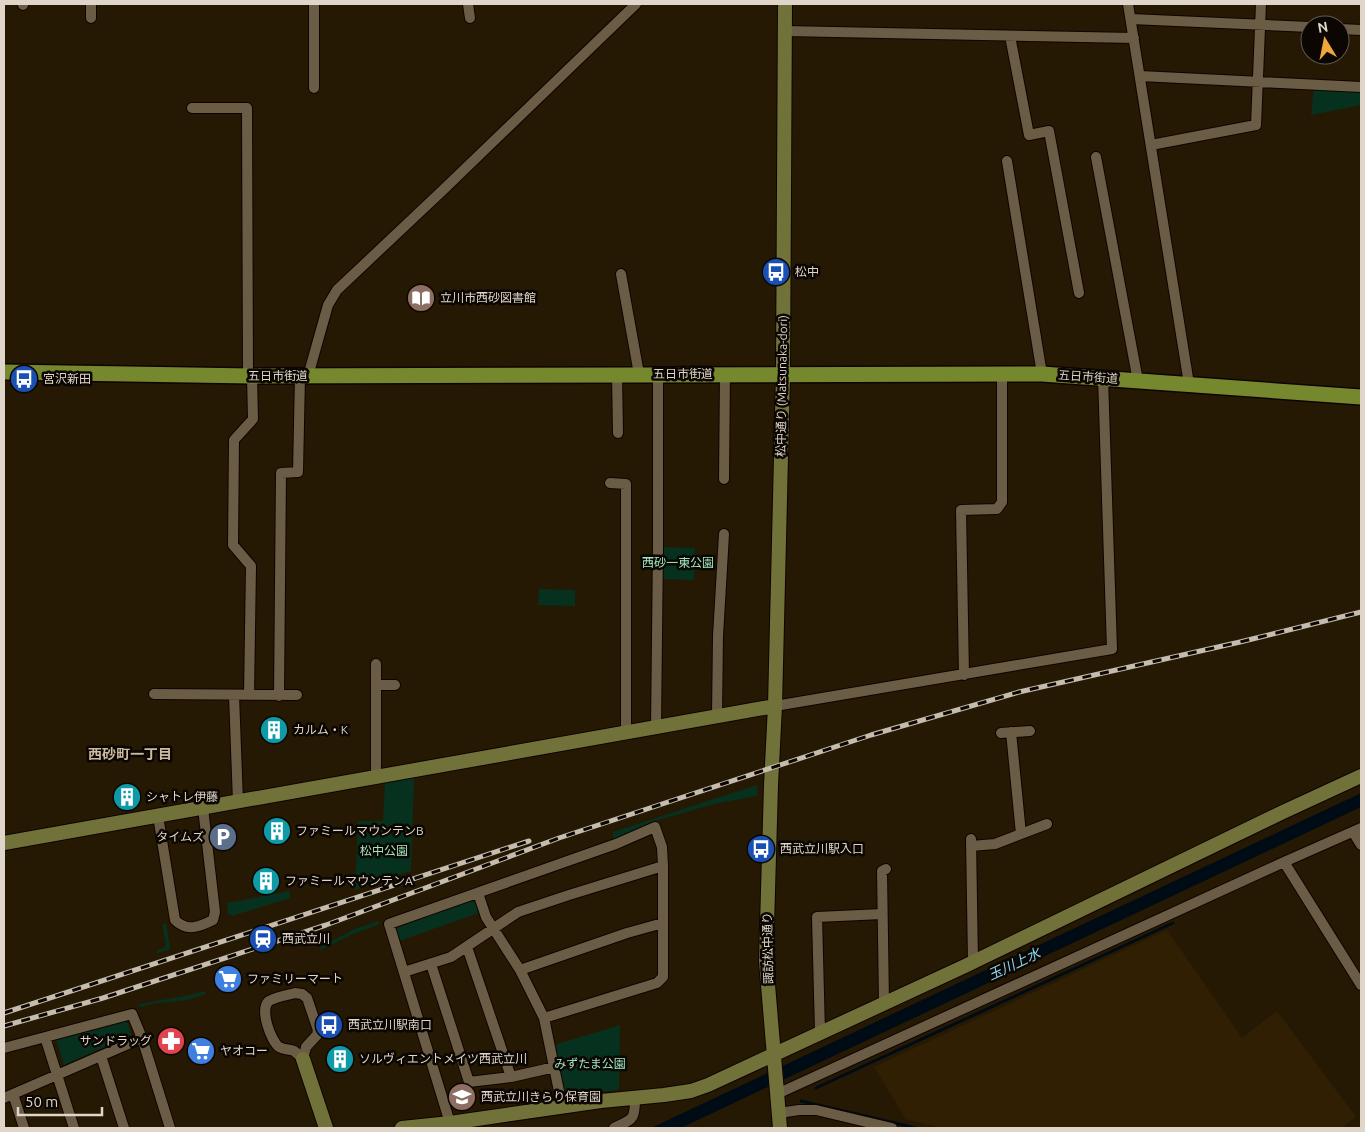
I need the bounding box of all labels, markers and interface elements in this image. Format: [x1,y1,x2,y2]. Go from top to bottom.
north arrow [1300,15,1350,65]
text: N [1316,18,1329,36]
bus stop icon: 松中 [761,257,791,287]
place label: 松中 [795,265,819,278]
library icon: 立川市西砂図書館 [406,283,436,313]
place label: 立川市西砂図書館 [440,291,536,304]
street label: 松中通り (Matsunaka-dori) [774,315,790,457]
bus stop icon: 宮沢新田 [9,364,39,394]
street label: 五日市街道 [653,367,713,380]
street label: 五日市街道 [1058,368,1118,385]
street label: 五日市街道 [248,369,308,382]
place label: 宮沢新田 [43,372,91,385]
park label: 西砂一東公園 [642,556,714,569]
building icon: カルム・K [259,715,289,745]
place label: カルム・K [293,723,349,736]
district label: 西砂町一丁目 [88,746,172,762]
building icon: シャトレ伊藤 [112,782,142,812]
place label: シャトレ伊藤 [146,790,218,803]
building icon: ファミールマウンテンB [262,816,292,846]
parking icon: タイムズ [208,822,238,852]
place label: ファミールマウンテンB [296,824,424,837]
place label: タイムズ [156,830,204,843]
bus stop icon: 西武立川駅入口 [746,834,776,864]
place label: 西武立川駅入口 [780,842,864,855]
park label: 松中公園 [360,844,408,857]
building icon: ファミールマウンテンA [251,866,281,896]
place label: ファミールマウンテンA [285,874,413,887]
street label: 諏訪松中通り [760,912,775,984]
station icon: 西武立川 [248,924,278,954]
place label: 西武立川 [282,932,330,945]
water label: 玉川上水 [985,944,1045,983]
supermarket icon: ファミリーマート [213,964,243,994]
place label: ファミリーマート [247,972,343,985]
bus stop icon: 西武立川駅南口 [314,1010,344,1040]
place label: 西武立川駅南口 [348,1018,432,1031]
pharmacy icon: サンドラッグ [156,1026,186,1056]
place label: サンドラッグ [80,1034,152,1047]
supermarket icon: ヤオコー [186,1036,216,1066]
place label: ヤオコー [220,1044,268,1057]
building icon: ソルヴィエントメイツ西武立川 [325,1044,355,1074]
place label: ソルヴィエントメイツ西武立川 [359,1052,527,1065]
park label: みずたま公園 [554,1057,626,1070]
school or university icon: 西武立川きらり保育園 [447,1082,477,1112]
scale bar [18,1084,101,1116]
place label: 西武立川きらり保育園 [481,1090,601,1103]
text: 50 m [25,1093,58,1110]

